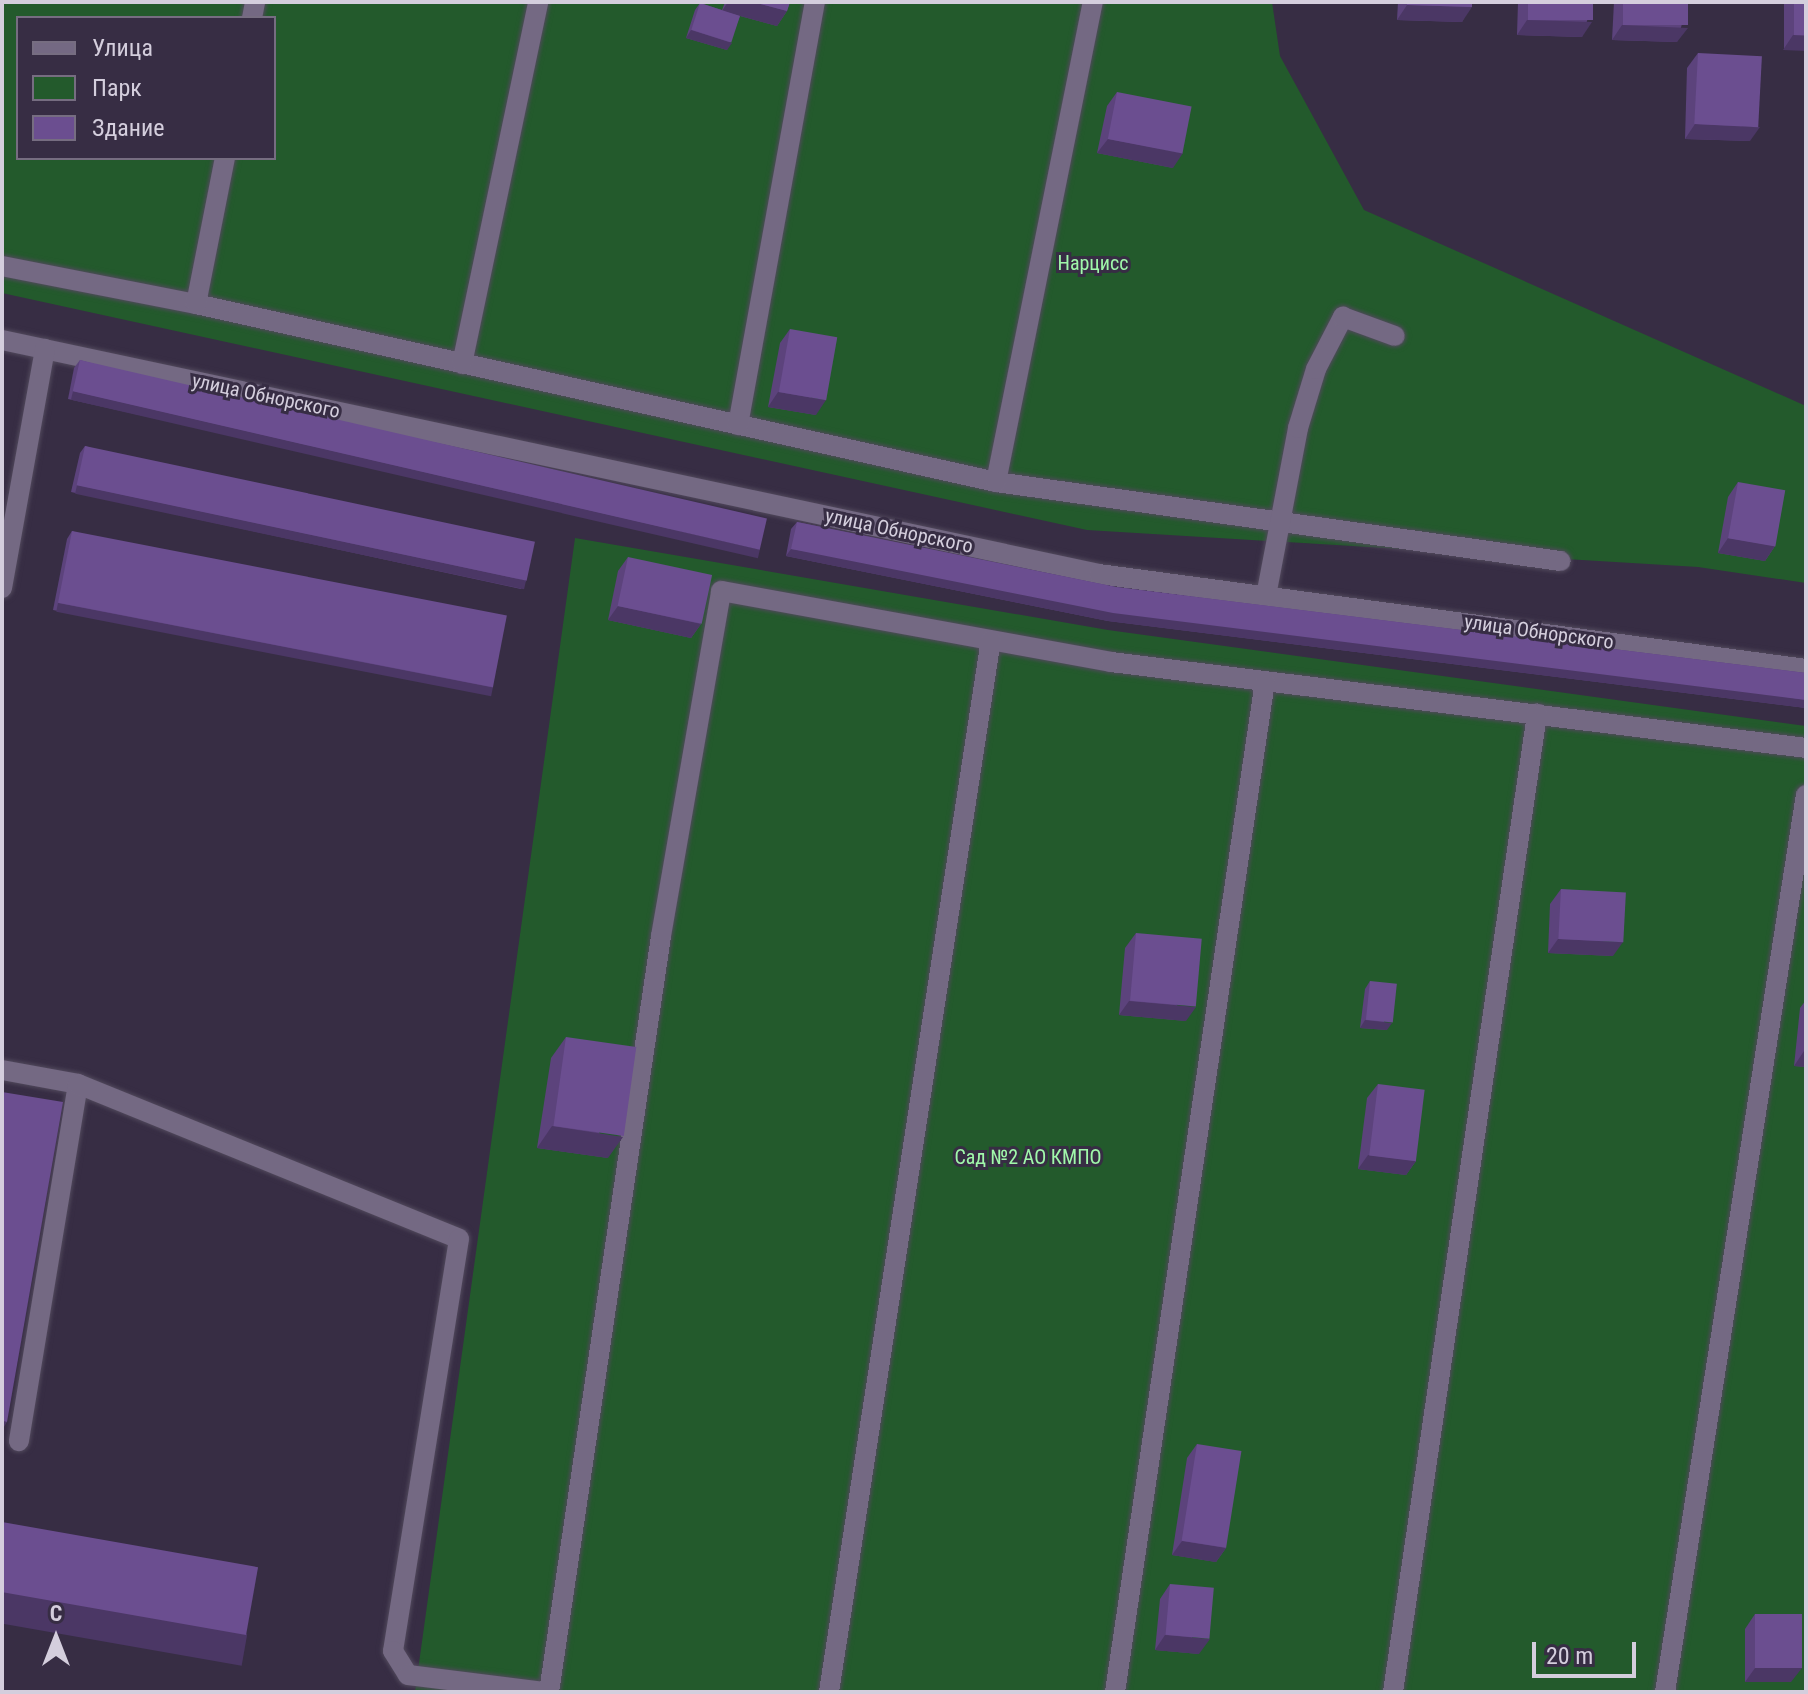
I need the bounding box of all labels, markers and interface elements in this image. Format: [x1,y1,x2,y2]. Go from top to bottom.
legend [16,16,276,160]
text: Улица [92,34,153,62]
text: Парк [92,74,142,102]
text: Здание [92,114,164,142]
park label: Нарцисс [1058,251,1128,275]
street label: улица Обнорского [190,369,342,423]
street label: улица Обнорского [823,504,975,558]
street label: улица Обнорского [1463,610,1615,654]
park label: Сад №2 АО КМПО [954,1145,1102,1169]
north arrow [16,1598,96,1678]
text: С [50,1601,62,1626]
scale bar [1536,1626,1640,1676]
text: 20 m [1546,1642,1593,1670]

